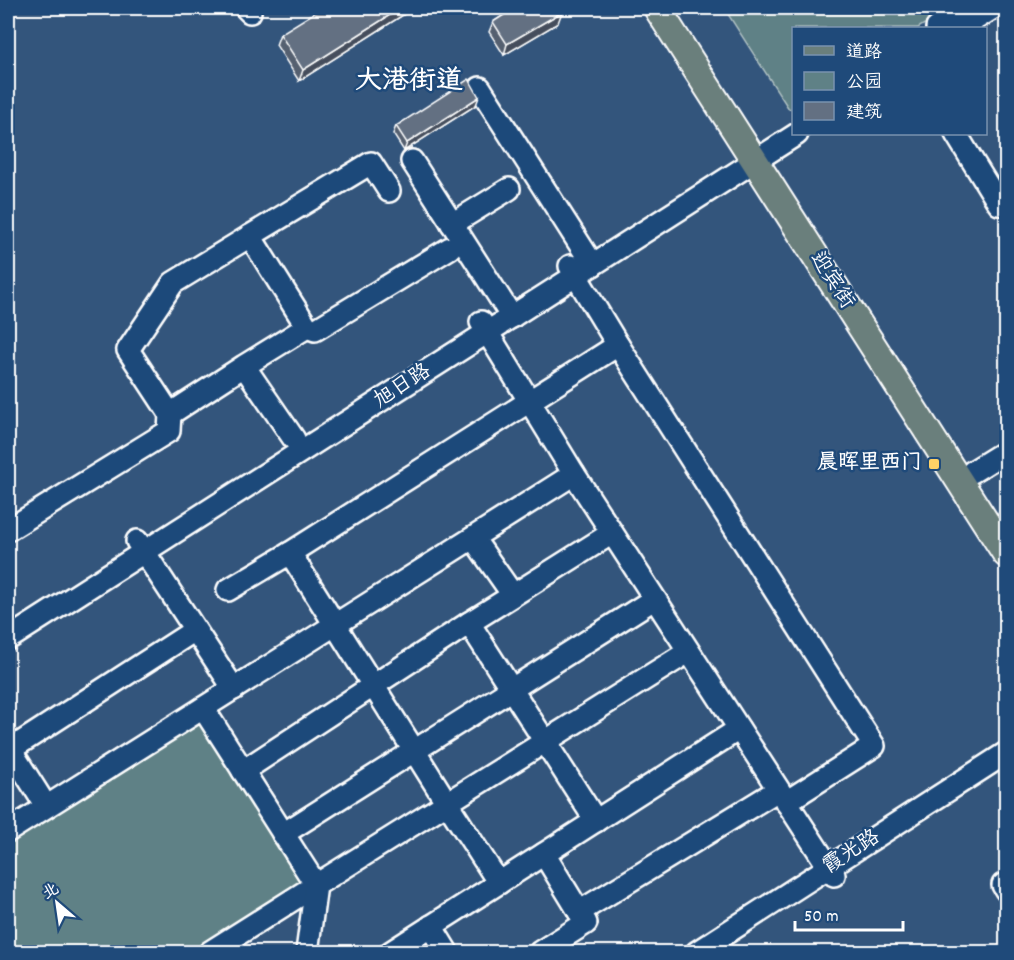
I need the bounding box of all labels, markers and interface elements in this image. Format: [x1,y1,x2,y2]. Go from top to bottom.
legend [792,27,987,135]
text: 道路 [846,41,882,66]
district label: 大港街道 [355,63,463,102]
text: 公园 [846,71,882,96]
text: 建筑 [846,101,882,126]
street label: 迎宾街 [801,246,861,316]
street label: 旭日路 [368,357,438,417]
place label: 晨晖里西门 [817,449,922,479]
marker: 晨晖里西门 [927,457,941,471]
street label: 霞光路 [817,823,887,883]
north arrow [27,873,87,933]
text: 北 [38,878,64,906]
scale bar [795,894,903,932]
text: 50 m [804,905,839,930]

